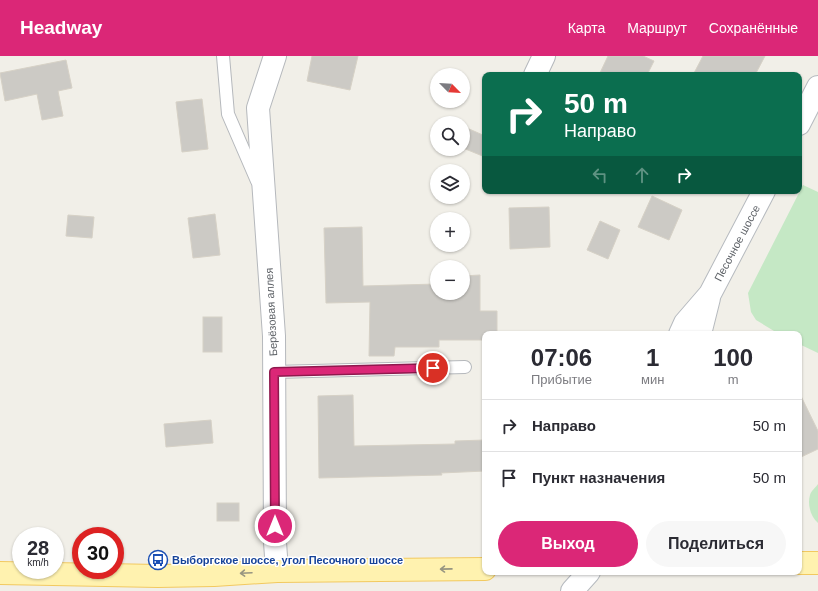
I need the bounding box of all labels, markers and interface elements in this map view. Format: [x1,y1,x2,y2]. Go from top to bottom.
text: Headway [20,17,102,38]
text: Карта [568,20,605,36]
text: Маршрут [627,20,687,36]
text: Сохранённые [709,20,798,36]
north arrow [430,68,470,108]
map controls [430,68,470,300]
icon: right [498,88,550,140]
text: 50 m [564,88,628,119]
button: search [430,116,470,156]
text: Направо [564,121,636,141]
button: layers [430,164,470,204]
icon: left [589,164,611,186]
icon: ahead [631,164,653,186]
icon: right [673,164,695,186]
street label: Песочное шоссе [712,203,762,283]
button: + [430,212,470,252]
button: − [430,260,470,300]
street label: Берёзовая аллея [263,267,279,357]
text: 07:06 [531,344,592,371]
text: 1 [646,344,659,371]
text: 100 [713,344,753,371]
pin [416,351,450,385]
icon: arrive [422,357,444,379]
text: Прибытие [531,372,592,387]
text: мин [641,372,664,387]
text: m [728,372,739,387]
icon: right [498,415,520,437]
text: Направо [532,417,596,434]
text: 50 m [753,417,786,434]
icon: arrive [498,467,520,489]
text: Пункт назначения [532,469,665,486]
text: 50 m [753,469,786,486]
position arrow [254,505,296,547]
button: Выход [498,521,638,567]
button: Поделиться [646,521,786,567]
speed limit sign: 30 [72,527,124,579]
text: 28 [27,537,49,559]
bus stop icon: Выборгское шоссе, угол Песочного шоссе [147,549,169,571]
place label: Выборгское шоссе, угол Песочного шоссе [172,554,403,566]
text: km/h [27,557,49,568]
one-way arrow [440,565,453,573]
one-way arrow [240,569,253,576]

